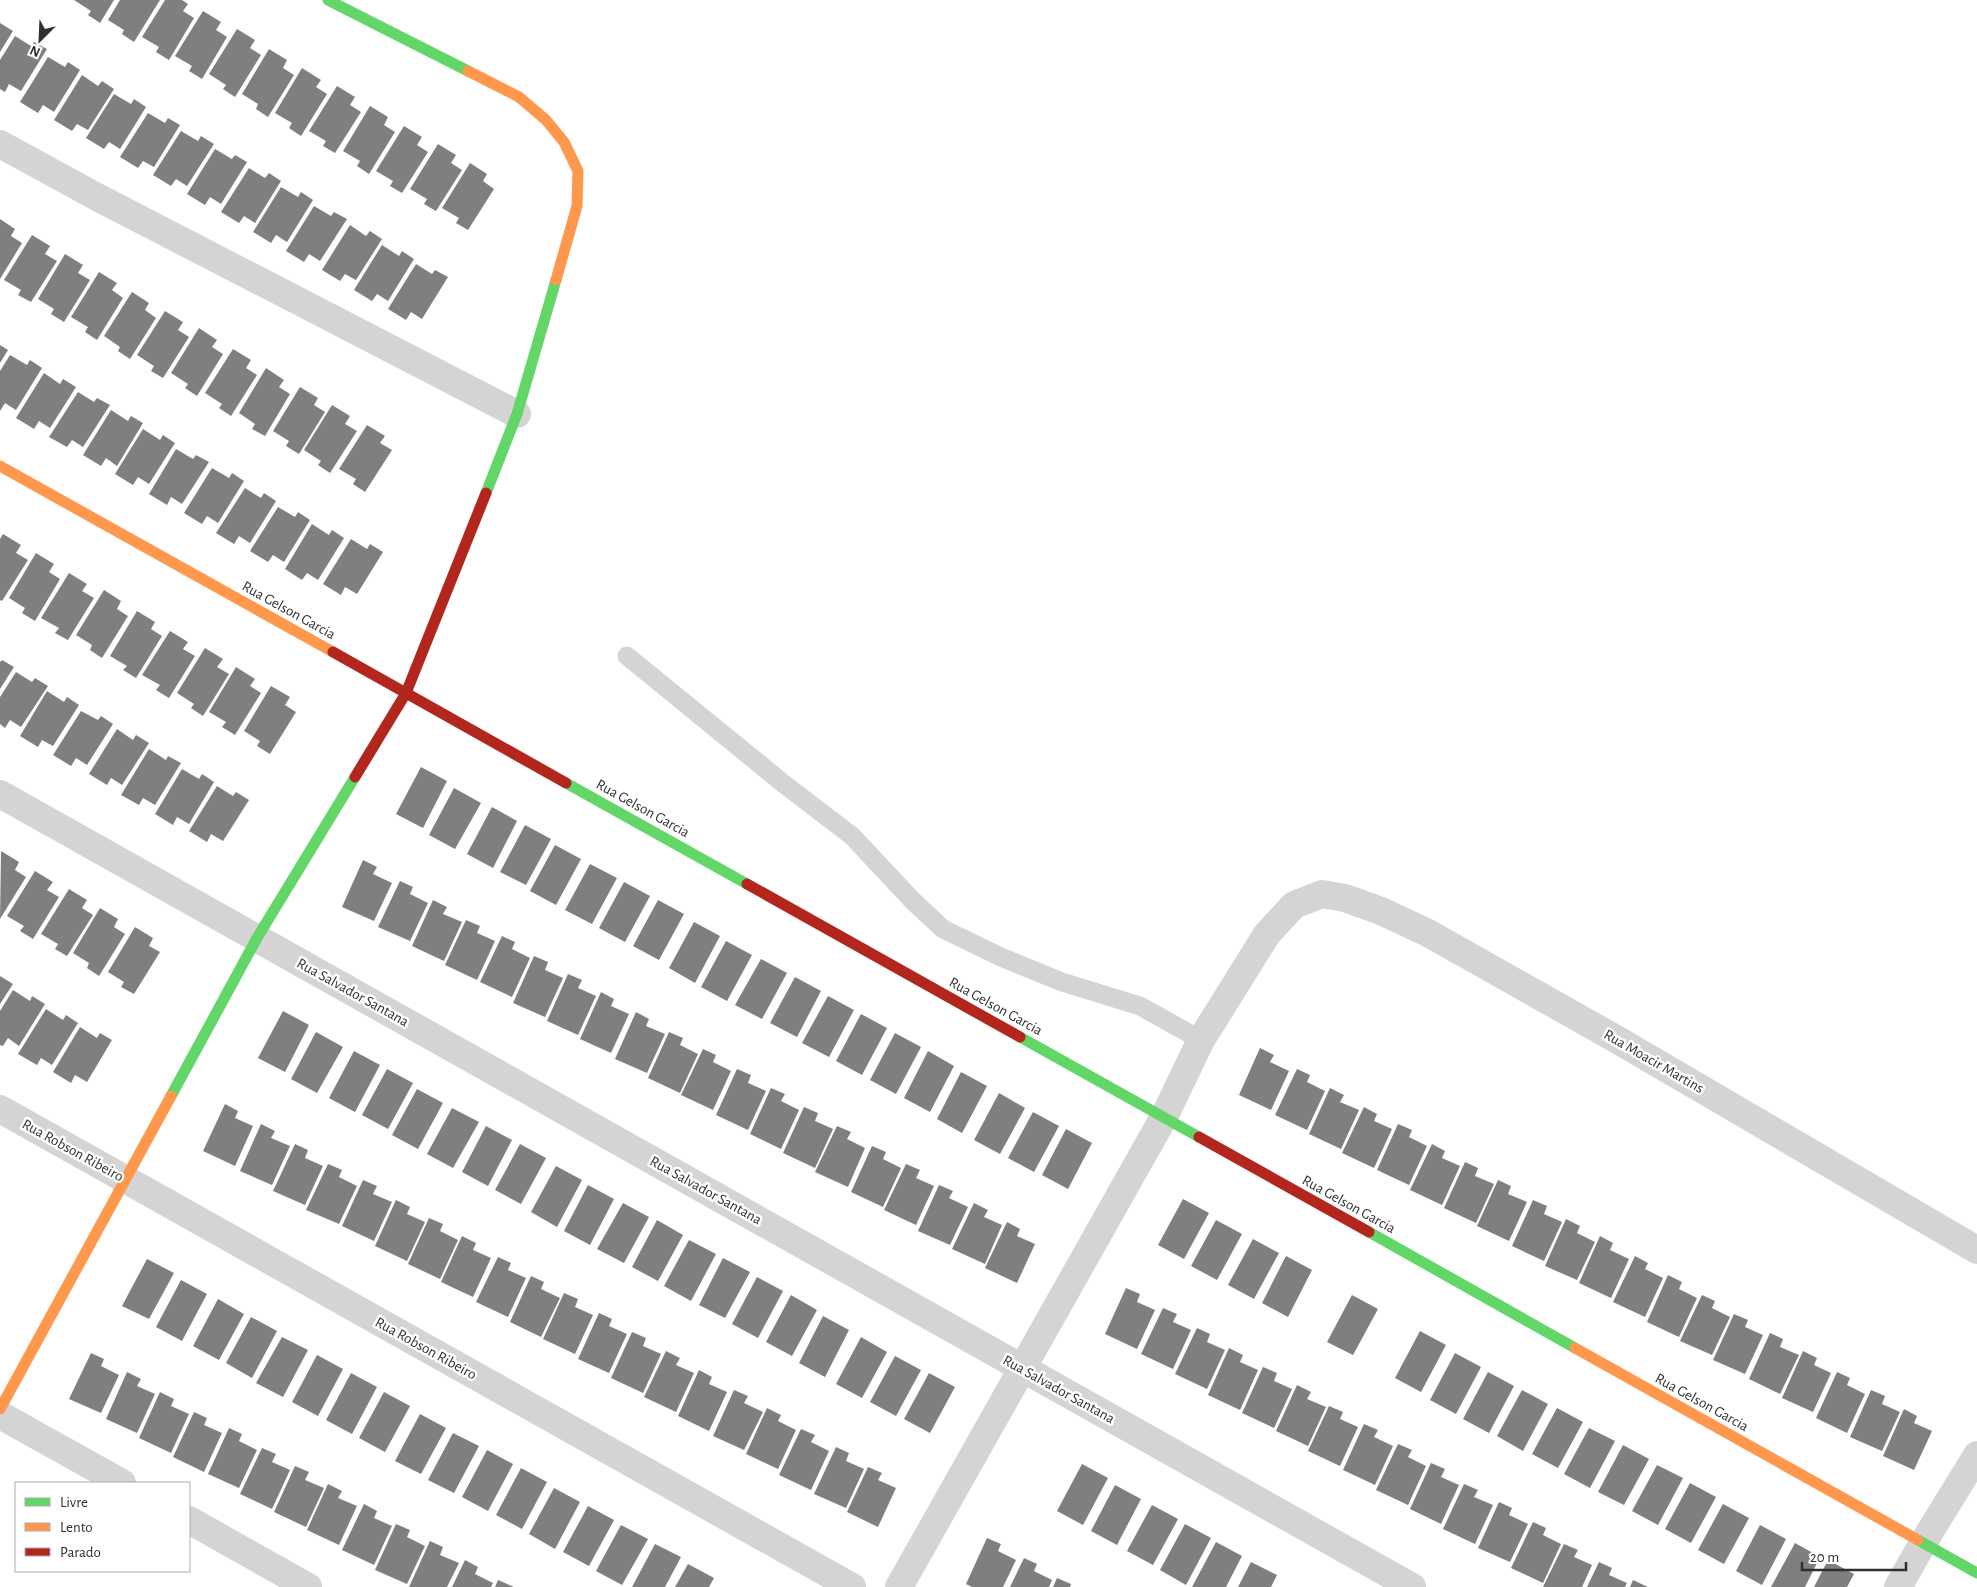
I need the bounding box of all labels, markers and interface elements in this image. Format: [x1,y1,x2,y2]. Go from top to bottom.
north arrow [15,15,65,65]
text: N [28,43,42,59]
street label: Rua Gelson Garcia [240,579,338,642]
street label: Rua Gelson Garcia [594,777,692,840]
street label: Rua Salvador Santana [294,955,411,1029]
street label: Rua Gelson Garcia [947,975,1045,1038]
street label: Rua Moacir Martins [1601,1027,1706,1096]
street label: Rua Robson Ribeiro [20,1116,126,1184]
street label: Rua Salvador Santana [647,1153,764,1227]
street label: Rua Gelson Garcia [1300,1173,1398,1236]
street label: Rua Robson Ribeiro [373,1314,479,1382]
street label: Rua Salvador Santana [1000,1352,1117,1426]
street label: Rua Gelson Garcia [1653,1371,1751,1434]
legend [15,1482,190,1572]
text: Livre [60,1495,88,1510]
text: Lento [60,1520,93,1535]
scale bar [1802,1540,1906,1572]
text: Parado [60,1545,101,1560]
text: 20 m [1810,1550,1839,1565]

